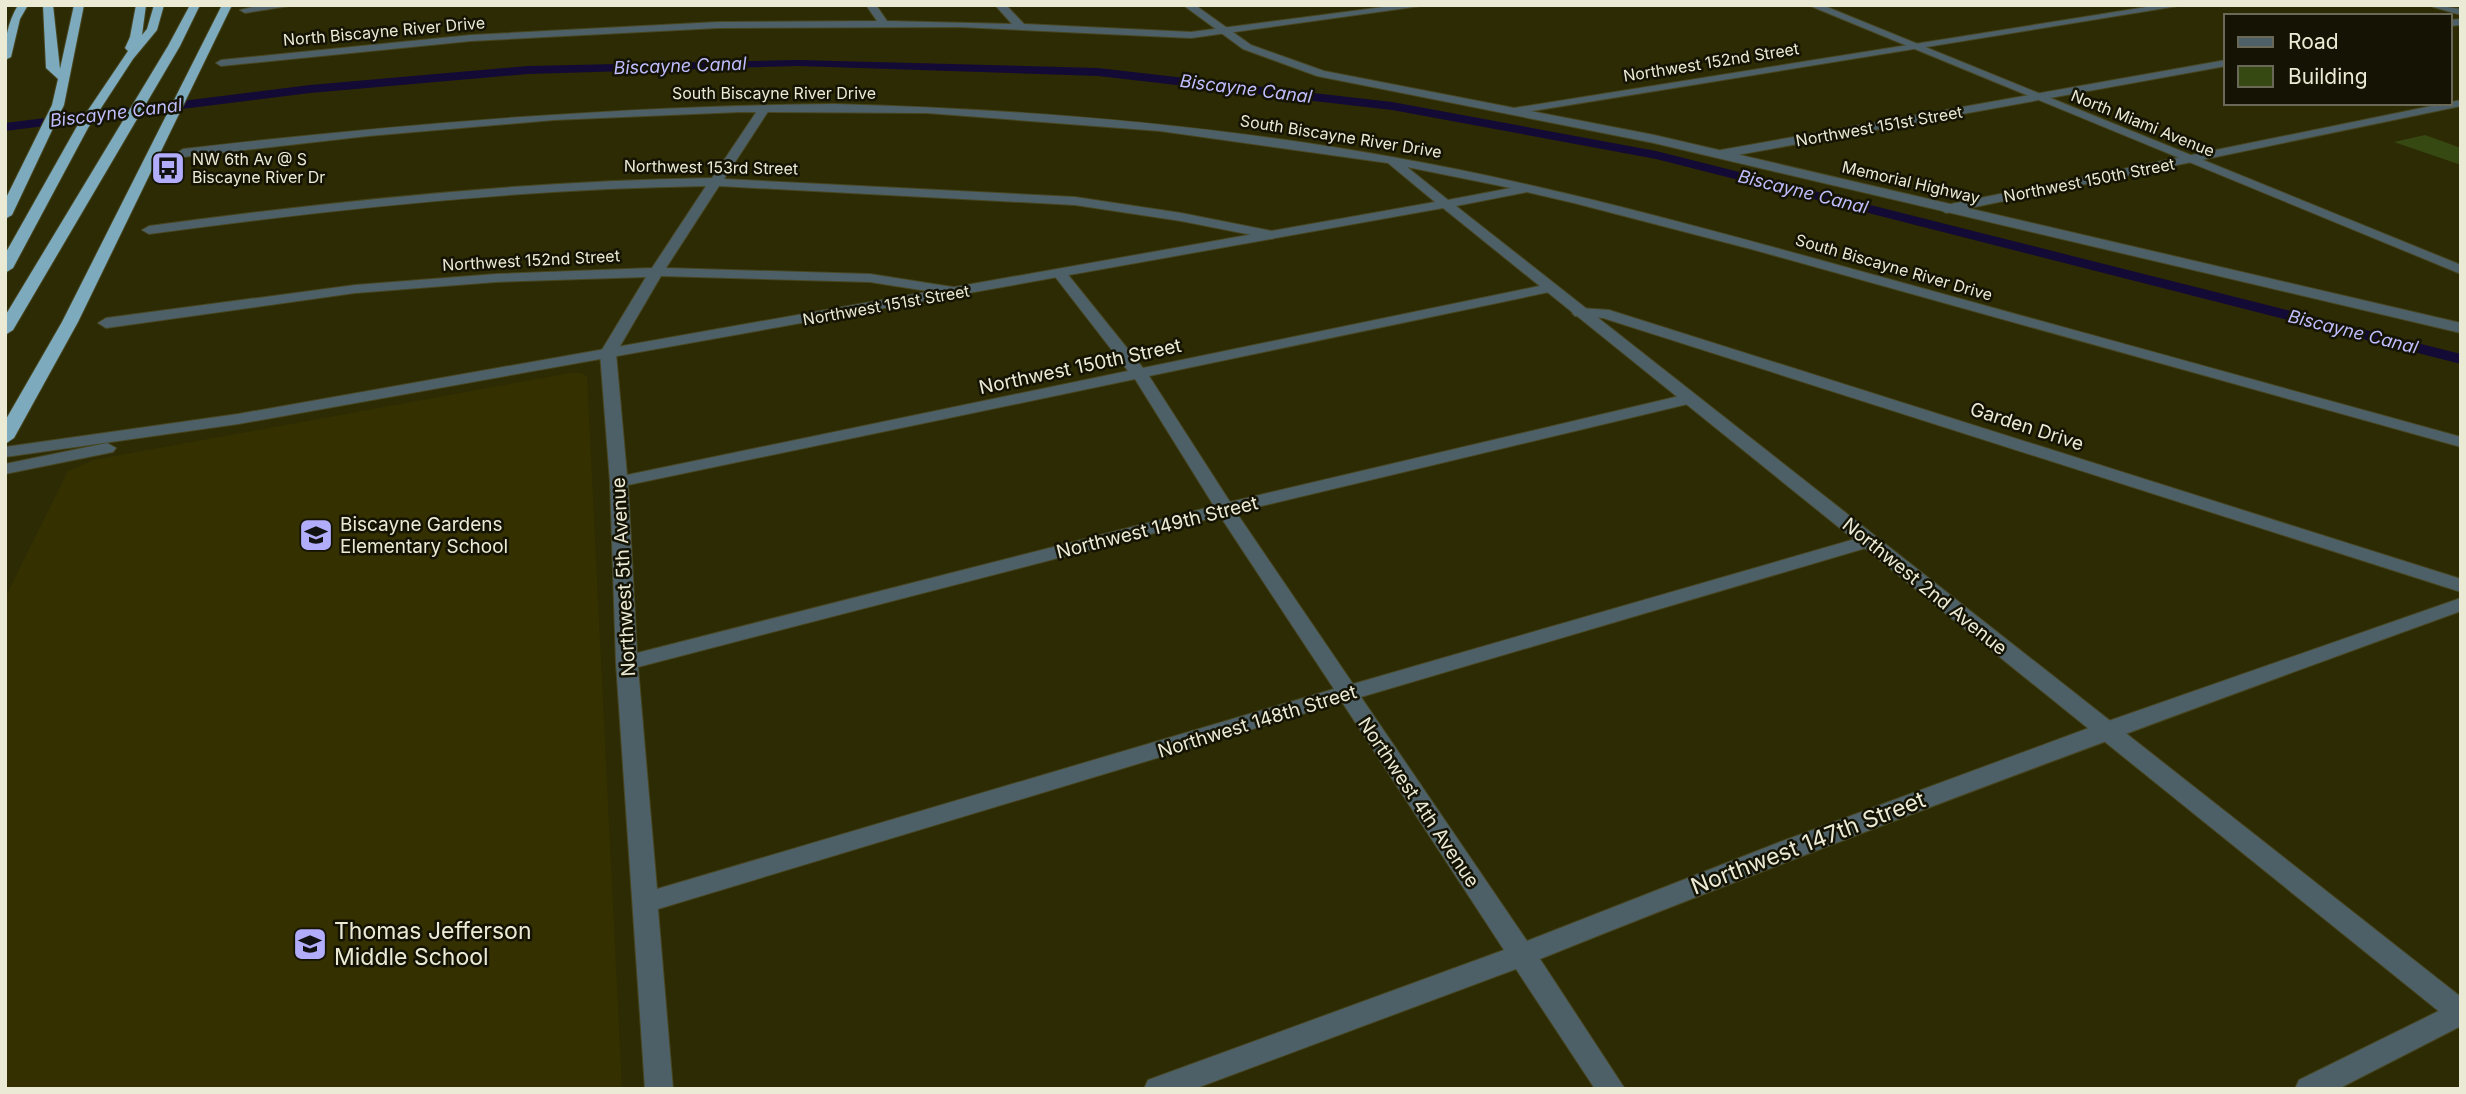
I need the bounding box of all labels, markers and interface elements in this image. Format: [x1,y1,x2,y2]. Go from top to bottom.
street label: North Biscayne River Drive [282,12,486,50]
legend [2224,14,2452,105]
text: Road [2288,29,2339,54]
street label: Northwest 152nd Street [1622,38,1800,86]
water label: Biscayne Canal [613,53,748,78]
text: Building [2288,64,2368,89]
water label: Biscayne Canal [1179,70,1314,107]
street label: South Biscayne River Drive [672,83,876,103]
street label: North Miami Avenue [2068,85,2218,161]
water label: Biscayne Canal [49,94,184,131]
street label: Northwest 151st Street [1794,101,1964,151]
street label: South Biscayne River Drive [1239,110,1443,162]
bus stop icon: NW 6th Av @ S Biscayne River Dr [149,149,187,187]
place label: NW 6th Av @ S Biscayne River Dr [192,149,325,187]
street label: Northwest 150th Street [2002,154,2176,206]
street label: Northwest 153rd Street [624,155,798,179]
street label: Memorial Highway [1840,156,1982,208]
water label: Biscayne Canal [1736,165,1871,218]
street label: South Biscayne River Drive [1793,229,1995,305]
street label: Northwest 152nd Street [442,245,620,275]
street label: Northwest 151st Street [801,280,971,330]
water label: Biscayne Canal [2286,305,2421,358]
street label: Northwest 150th Street [977,334,1183,399]
street label: Garden Drive [1967,397,2087,456]
street label: Northwest 5th Avenue [607,477,640,677]
street label: Northwest 149th Street [1054,491,1260,564]
place label: Biscayne Gardens Elementary School [340,513,508,558]
street label: Northwest 2nd Avenue [1838,513,2012,660]
school or university icon: Biscayne Gardens Elementary School [297,516,335,554]
street label: Northwest 148th Street [1155,680,1359,763]
street label: Northwest 4th Avenue [1353,713,1484,892]
street label: Northwest 147th Street [1687,785,1930,901]
place label: Thomas Jefferson Middle School [334,917,532,971]
school or university icon: Thomas Jefferson Middle School [291,925,329,963]

